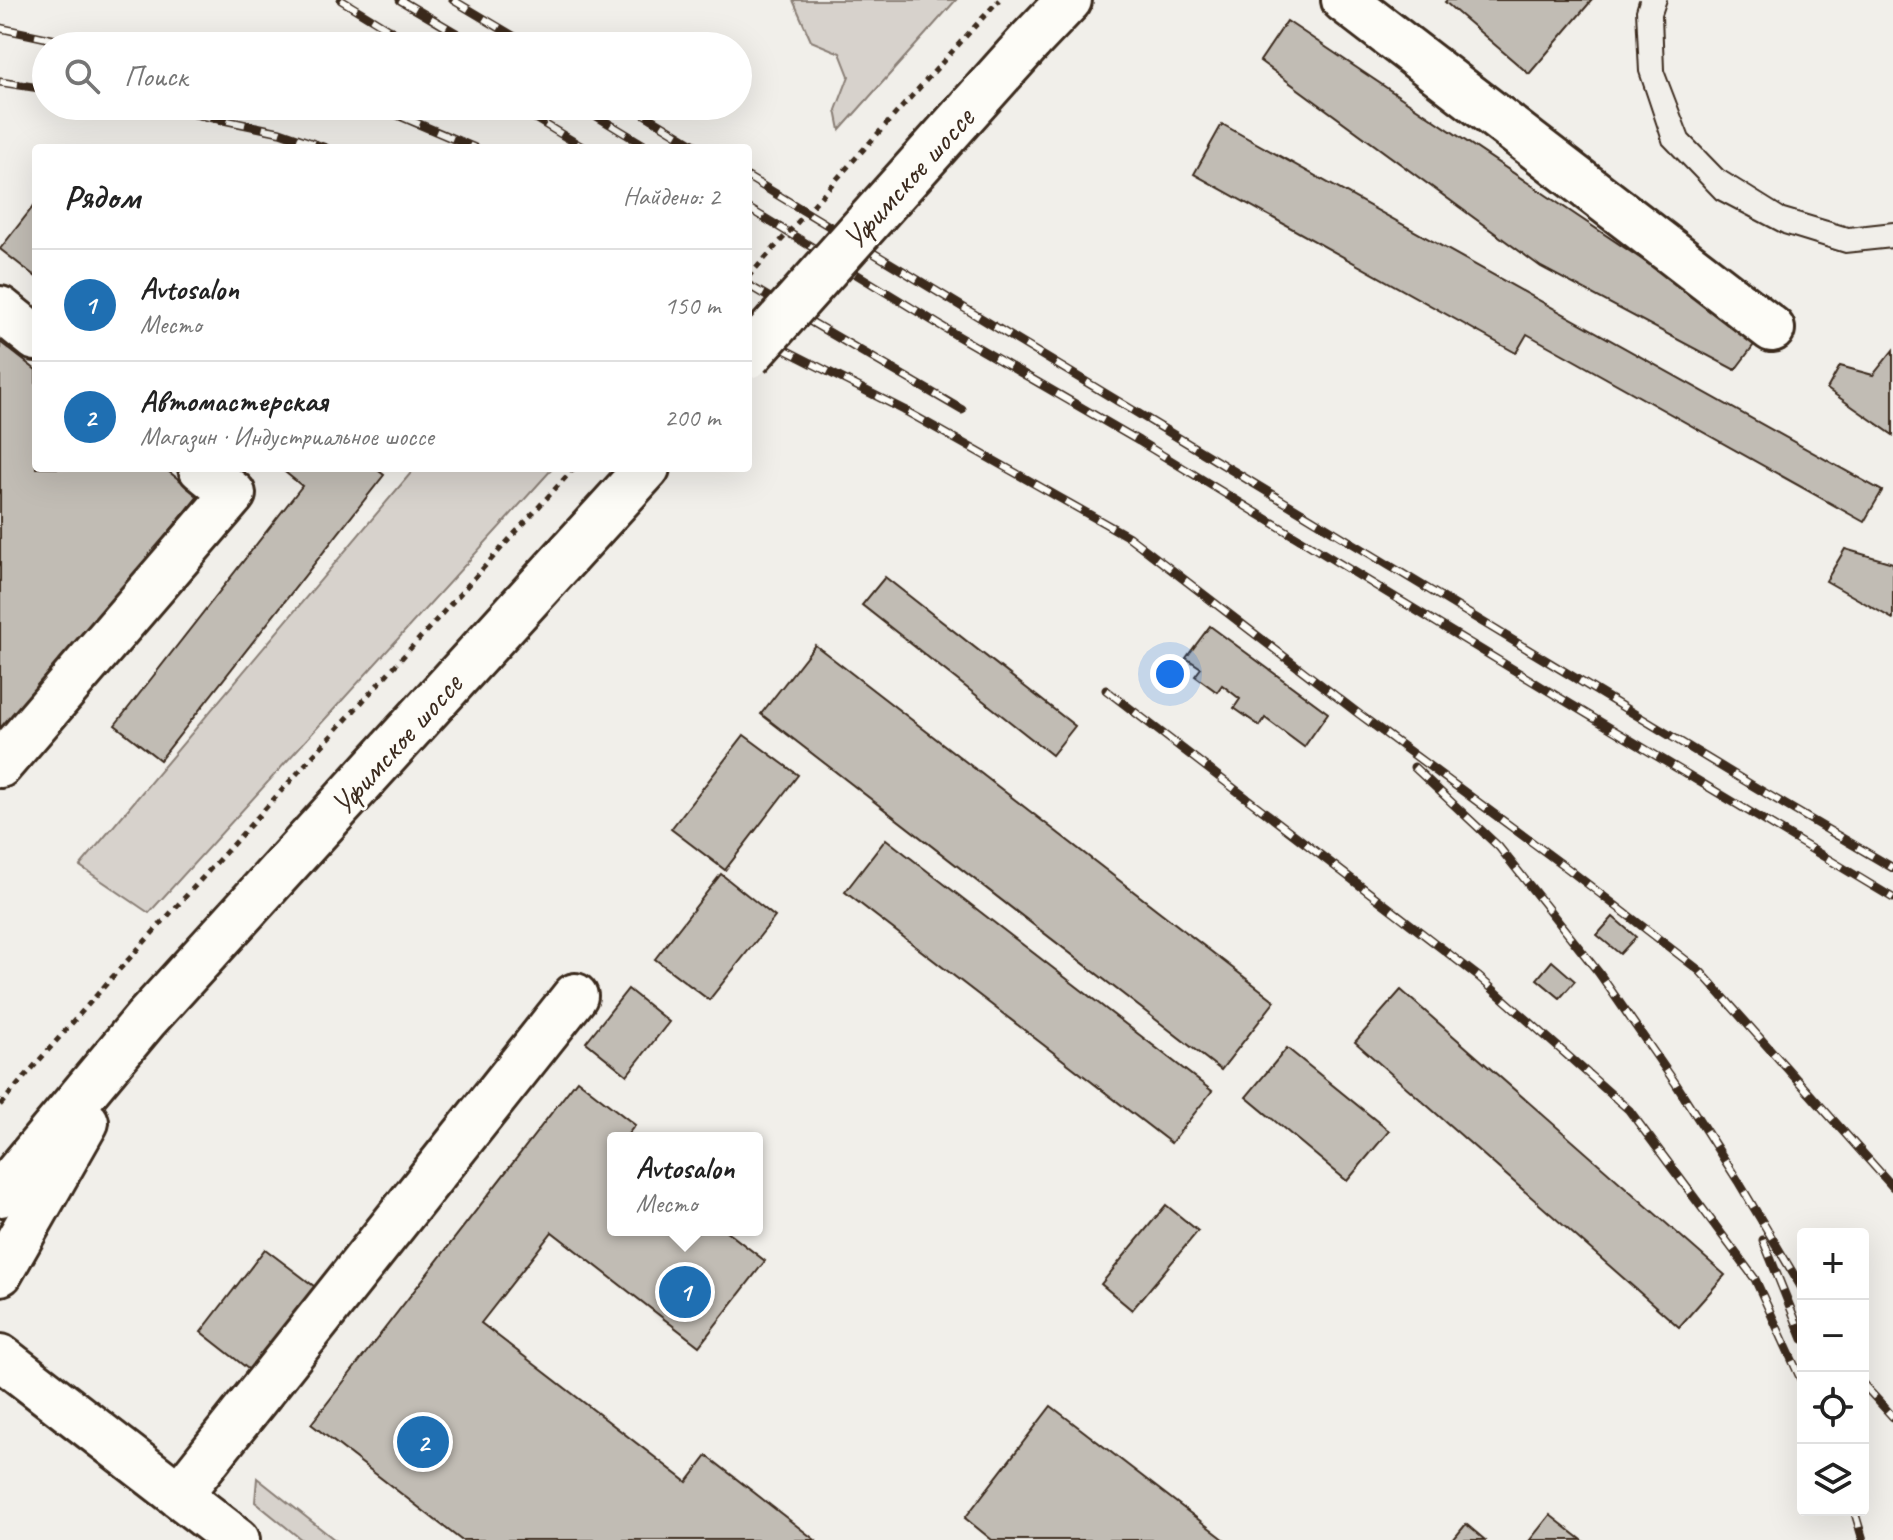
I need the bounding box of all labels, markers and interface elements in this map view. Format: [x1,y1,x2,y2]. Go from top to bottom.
search box [32,32,752,120]
icon: search [60,54,104,98]
text: Поиск [124,57,187,95]
street label: Уфимское шоссе [834,97,985,258]
text: Рядом [64,175,140,218]
text: Найдено: 2 [623,180,720,213]
text: Avtosalon [140,270,239,308]
text: 1 [84,289,96,322]
text: 150 m [664,289,720,322]
text: Место [140,308,202,341]
text: Автомастерская [140,382,328,420]
text: 2 [84,401,96,434]
text: 200 m [664,401,720,434]
text: Магазин · Индустриальное шоссе [140,420,434,453]
your location [1150,654,1190,694]
street label: Уфимское шоссе [322,663,473,824]
popup [607,1132,763,1236]
text: Avtosalon [636,1149,734,1187]
text: Место [636,1187,697,1220]
map controls [1797,1228,1869,1516]
button: + [1797,1228,1869,1300]
pin: 1 [659,1262,711,1322]
button: − [1797,1300,1869,1372]
button: locate [1797,1372,1869,1444]
pin: 2 [397,1412,449,1472]
button: layers [1797,1444,1869,1516]

